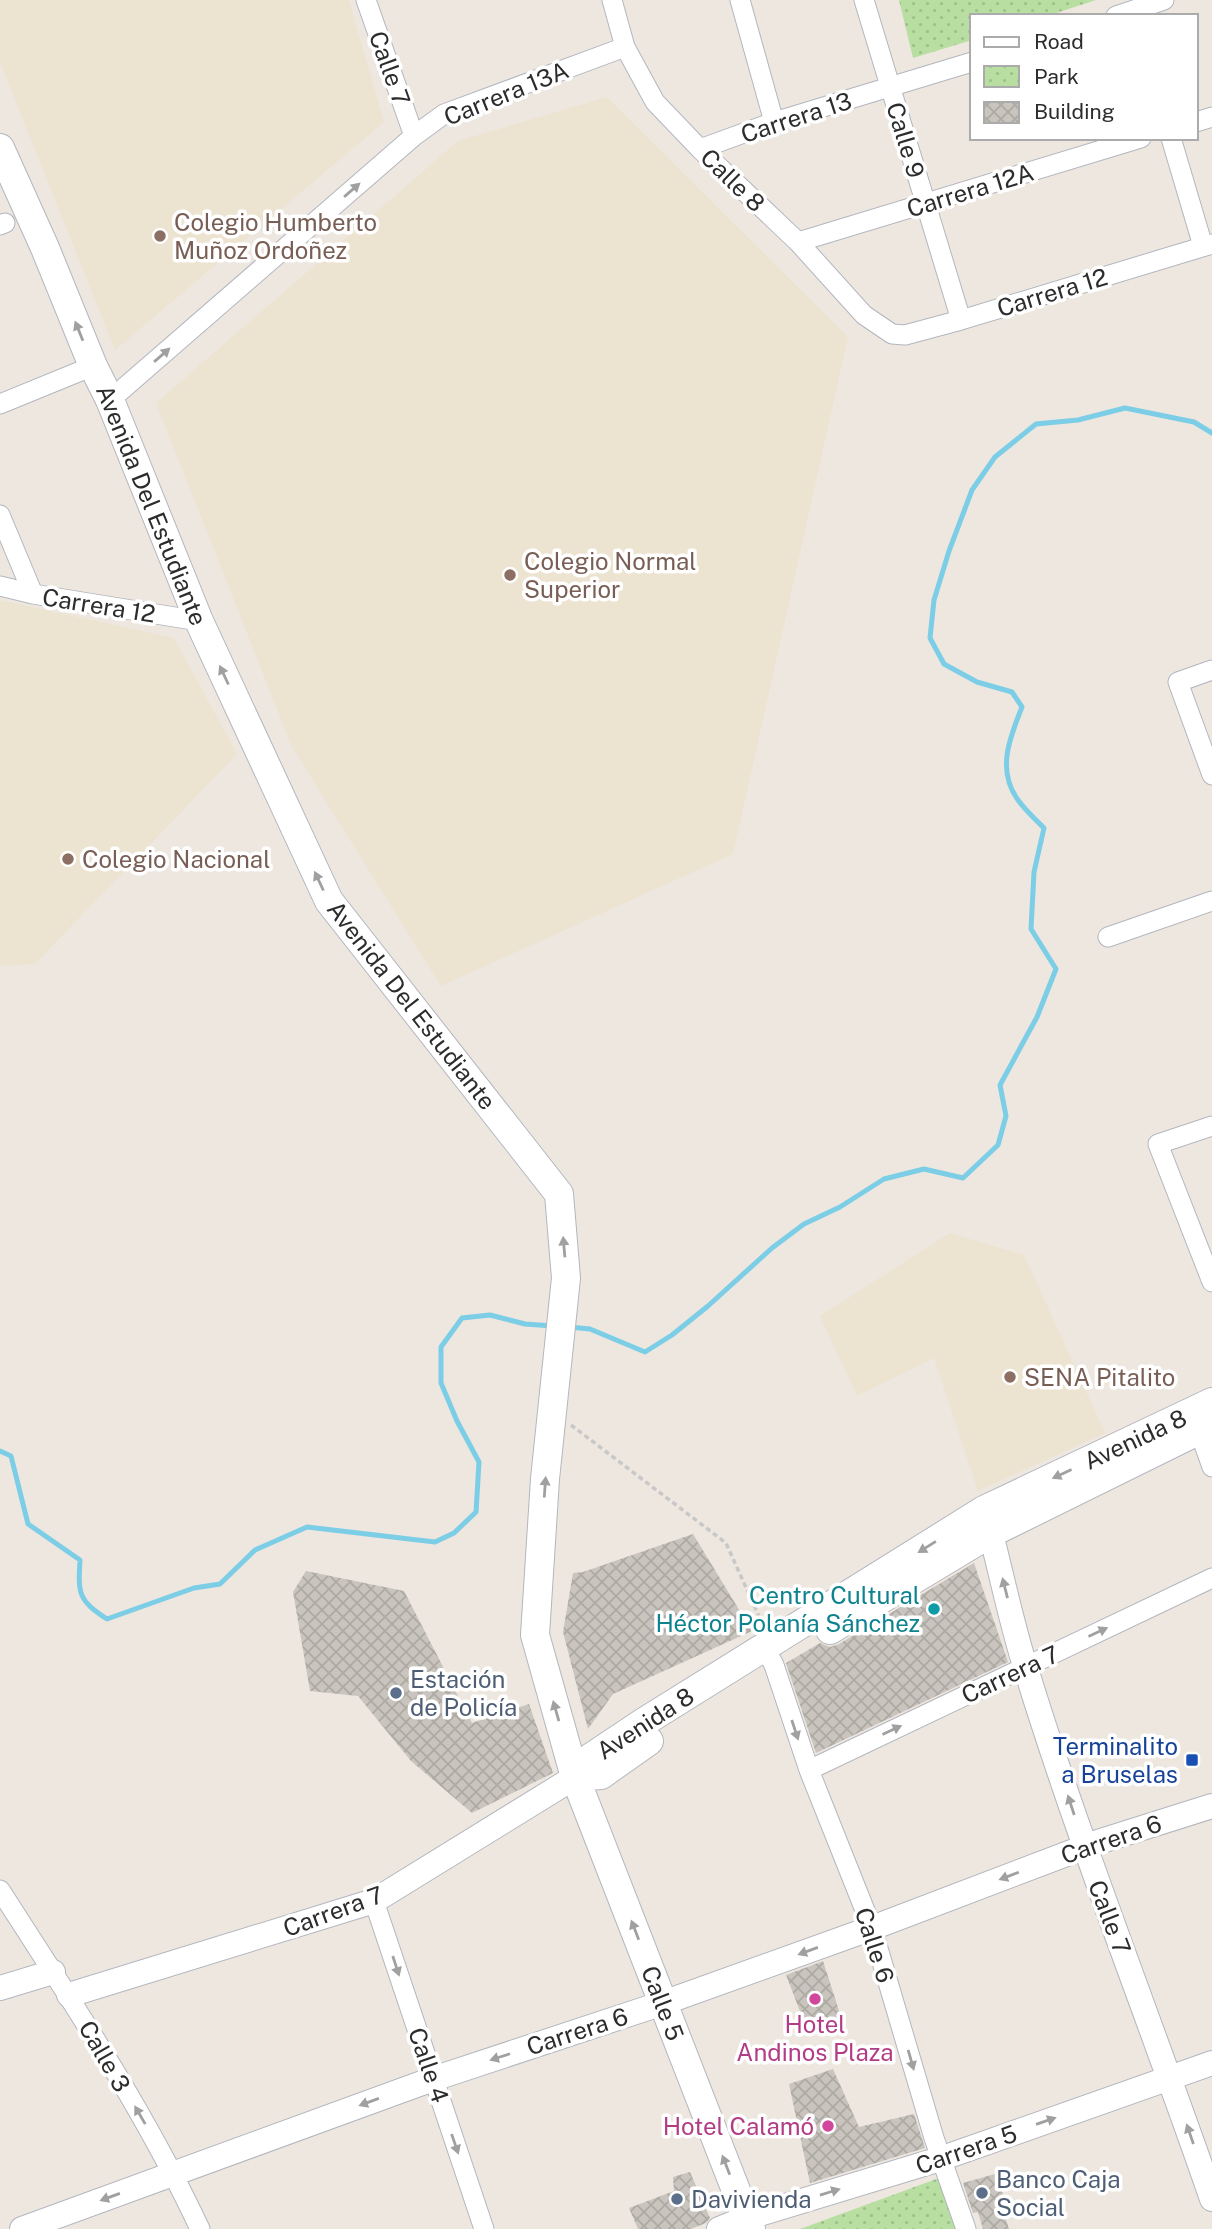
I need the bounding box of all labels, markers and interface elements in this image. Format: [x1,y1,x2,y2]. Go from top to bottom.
legend [970,14,1198,140]
street label: Calle 7 [364,27,416,109]
text: Road [1034,29,1084,54]
street label: Carrera 13A [440,55,572,131]
text: Park [1034,64,1079,89]
street label: Carrera 13 [737,86,855,148]
street label: Calle 9 [881,99,931,181]
text: Building [1034,99,1115,124]
street label: Calle 8 [695,143,771,217]
street label: Carrera 12A [903,157,1037,223]
one-way arrow [343,182,361,198]
place label: Colegio Humberto Muñoz Ordoñez [174,208,377,264]
marker: Colegio Humberto Muñoz Ordoñez [152,228,168,244]
street label: Carrera 12 [993,262,1111,322]
one-way arrow [73,321,84,342]
one-way arrow [153,348,170,364]
street label: Avenida Del Estudiante [91,381,213,629]
place label: Colegio Normal Superior [524,547,697,603]
marker: Colegio Normal Superior [502,567,518,583]
street label: Carrera 12 [41,582,157,628]
one-way arrow [218,665,229,685]
place label: Colegio Nacional [82,845,270,873]
marker: Colegio Nacional [60,851,76,867]
one-way arrow [313,871,325,891]
street label: Avenida Del Estudiante [322,895,502,1115]
one-way arrow [558,1236,569,1258]
place label: SENA Pitalito [1024,1363,1175,1391]
marker: SENA Pitalito [1002,1369,1018,1385]
street label: Avenida 8 [1079,1403,1191,1475]
one-way arrow [1052,1468,1072,1479]
one-way arrow [540,1476,551,1498]
one-way arrow [917,1540,936,1553]
one-way arrow [999,1576,1010,1598]
place label: Centro Cultural Héctor Polanía Sánchez [655,1581,920,1637]
marker: Centro Cultural Héctor Polanía Sánchez [926,1601,942,1617]
one-way arrow [1088,1627,1108,1638]
street label: Carrera 7 [957,1639,1063,1709]
place label: Estación de Policía [410,1665,517,1721]
street label: Avenida 8 [591,1681,699,1765]
marker: Estación de Policía [388,1685,404,1701]
one-way arrow [551,1700,561,1721]
one-way arrow [791,1719,801,1740]
one-way arrow [882,1724,903,1735]
place label: Terminalito a Bruselas [1053,1732,1178,1788]
marker: Terminalito a Bruselas [1184,1752,1200,1768]
one-way arrow [1065,1795,1076,1816]
street label: Carrera 6 [1057,1809,1165,1869]
one-way arrow [998,1870,1019,1881]
street label: Calle 7 [1083,1876,1137,1958]
street label: Carrera 7 [279,1880,387,1942]
street label: Calle 6 [850,1904,900,1986]
one-way arrow [629,1920,640,1941]
one-way arrow [797,1946,818,1957]
one-way arrow [391,1955,401,1976]
street label: Calle 5 [636,1962,690,2044]
marker: Hotel Andinos Plaza [807,1991,823,2007]
street label: Carrera 6 [523,2001,631,2061]
place label: Hotel Andinos Plaza [736,2010,894,2066]
street label: Calle 3 [73,2015,137,2097]
street label: Calle 4 [403,2024,455,2106]
one-way arrow [906,2050,916,2071]
one-way arrow [489,2052,510,2063]
one-way arrow [359,2097,380,2108]
one-way arrow [134,2105,146,2125]
place label: Hotel Calamó [663,2112,814,2140]
one-way arrow [1035,2115,1056,2126]
marker: Hotel Calamó [820,2118,836,2134]
street label: Carrera 5 [912,2119,1020,2179]
one-way arrow [1184,2124,1195,2145]
one-way arrow [450,2133,461,2154]
one-way arrow [720,2155,731,2176]
place label: Banco Caja Social [996,2165,1121,2221]
place label: Davivienda [691,2185,812,2213]
marker: Banco Caja Social [974,2185,990,2201]
one-way arrow [820,2187,841,2197]
marker: Davivienda [669,2191,685,2207]
one-way arrow [99,2192,120,2203]

